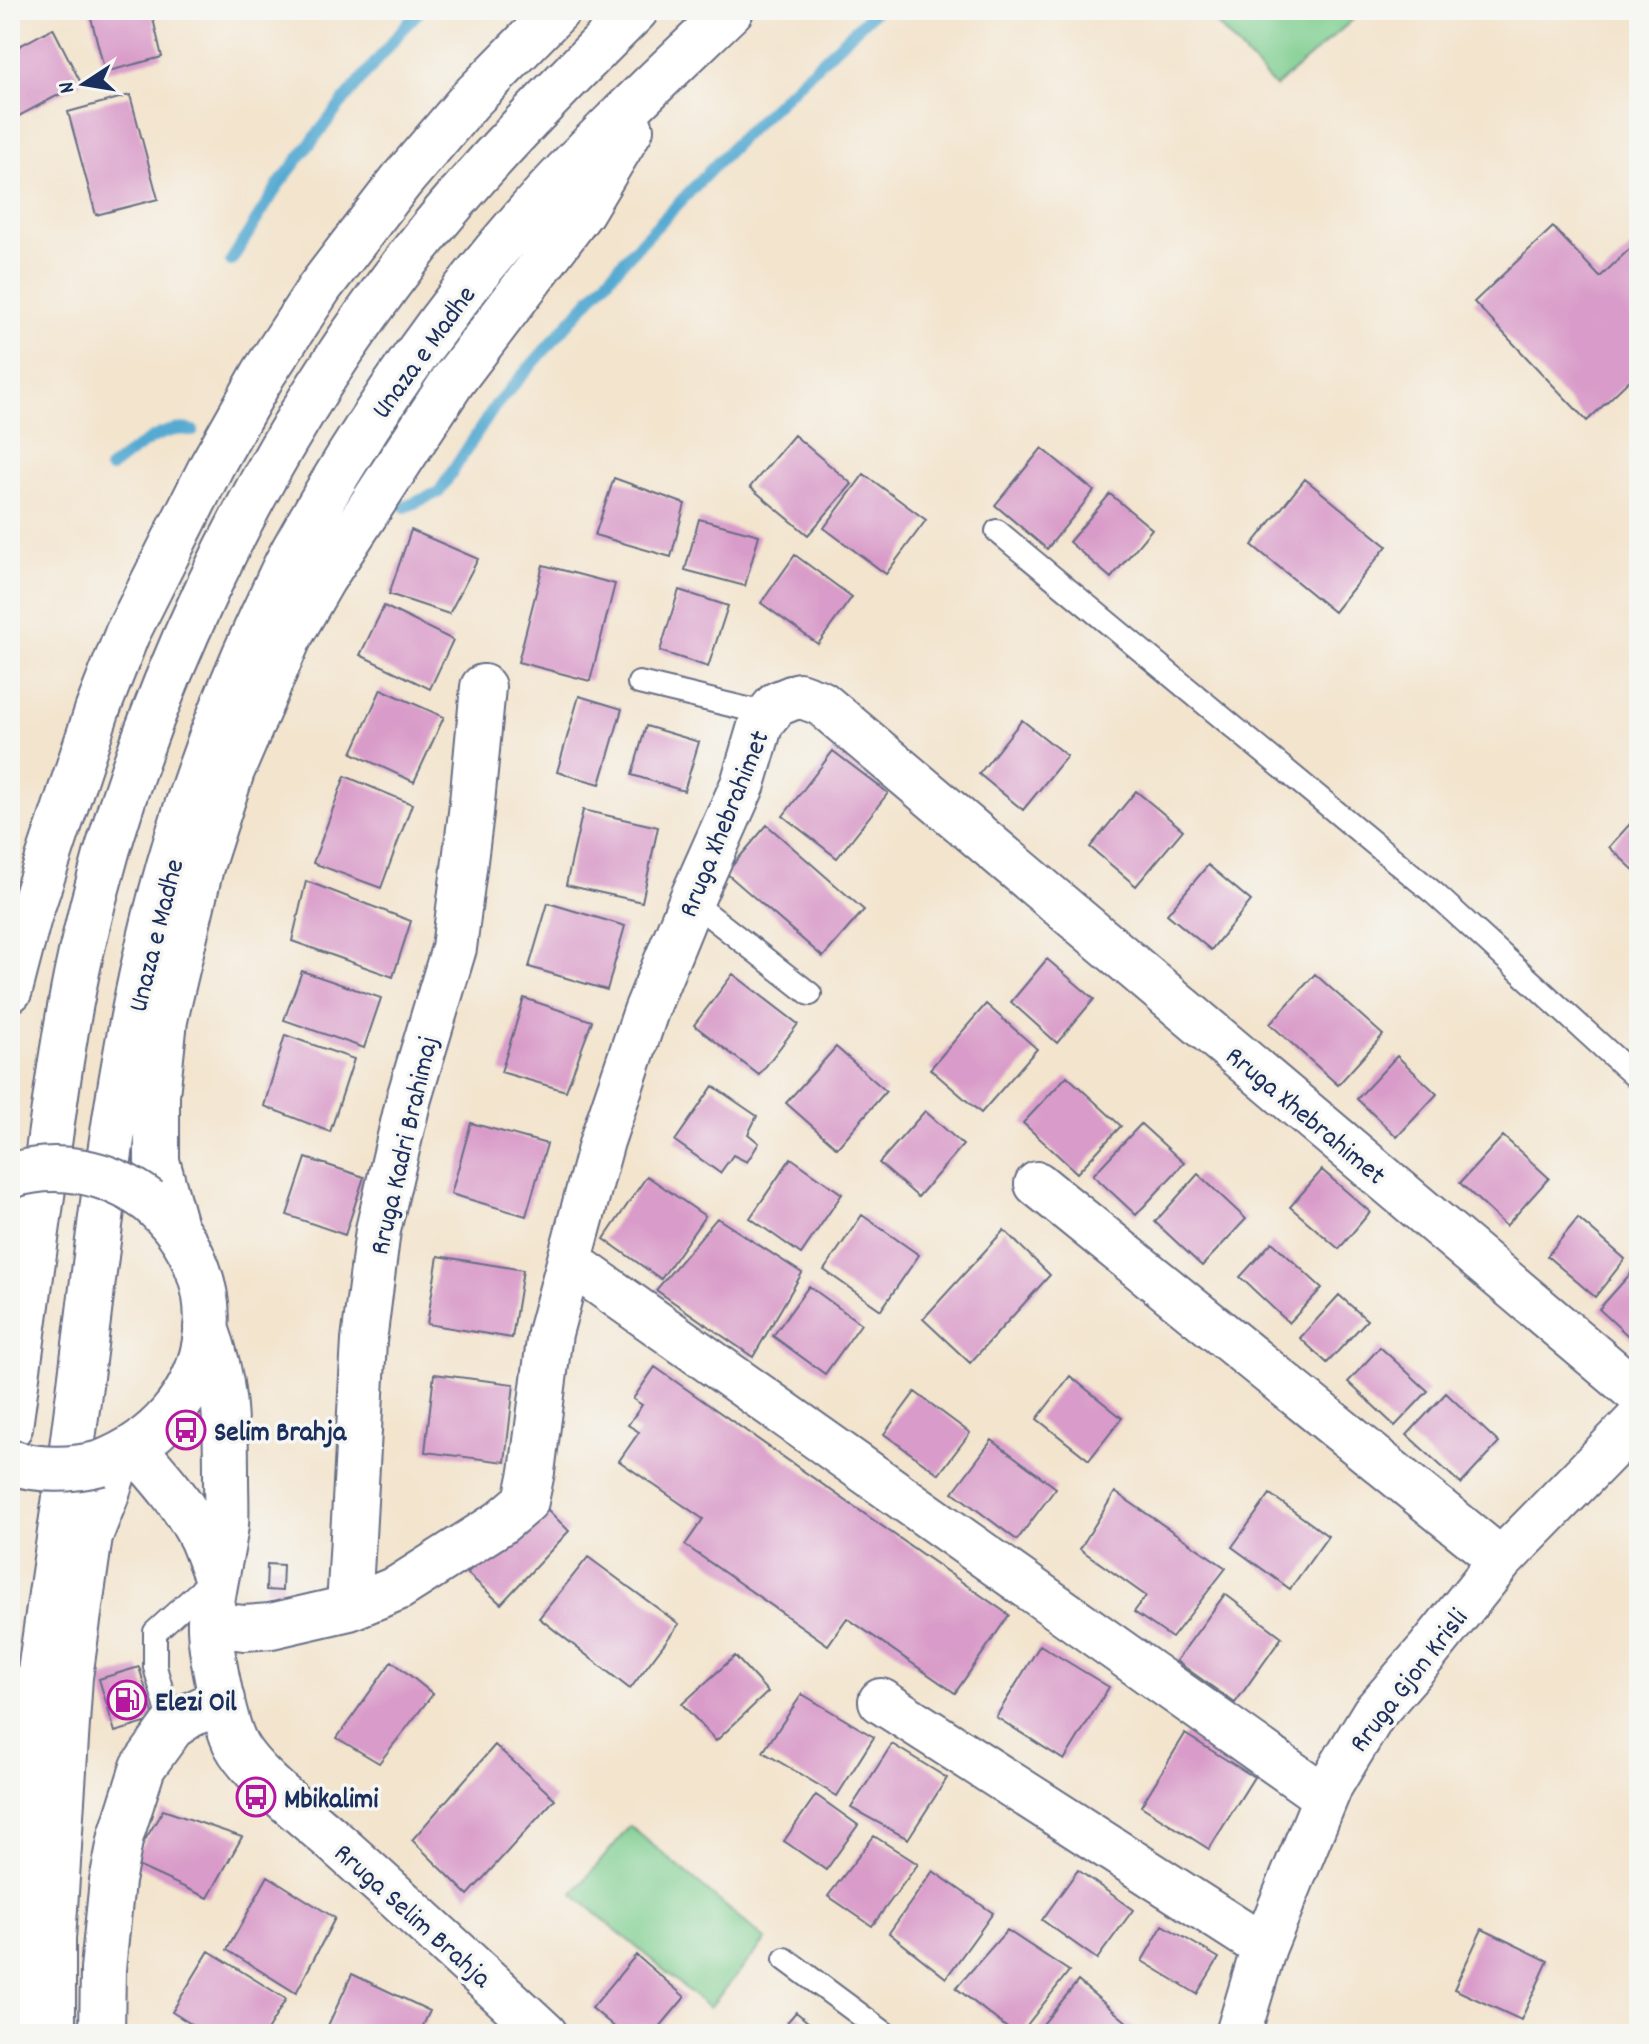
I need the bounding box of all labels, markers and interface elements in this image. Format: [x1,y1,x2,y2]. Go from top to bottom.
north arrow [44,44,124,124]
text: N [52,79,84,96]
street label: Unaza e Madhe [364,279,488,429]
street label: Rruga Xhebrahimet [671,725,782,924]
street label: Unaza e Madhe [121,856,197,1017]
street label: Rruga Kadri Brahimaj [362,1033,451,1260]
street label: Rruga Xhebrahimet [1215,1039,1393,1197]
bus stop icon: Selim Brahja [165,1409,207,1451]
place label: Selim Brahja [214,1415,347,1455]
street label: Rruga Gjon Krisli [1342,1602,1480,1763]
fuel station icon: Elezi Oil [106,1679,148,1721]
place label: Elezi Oil [155,1685,237,1725]
bus stop icon: Mbikalimi [235,1776,277,1818]
place label: Mbikalimi [284,1782,378,1822]
street label: Rruga Selim Brahja [323,1836,499,2000]

